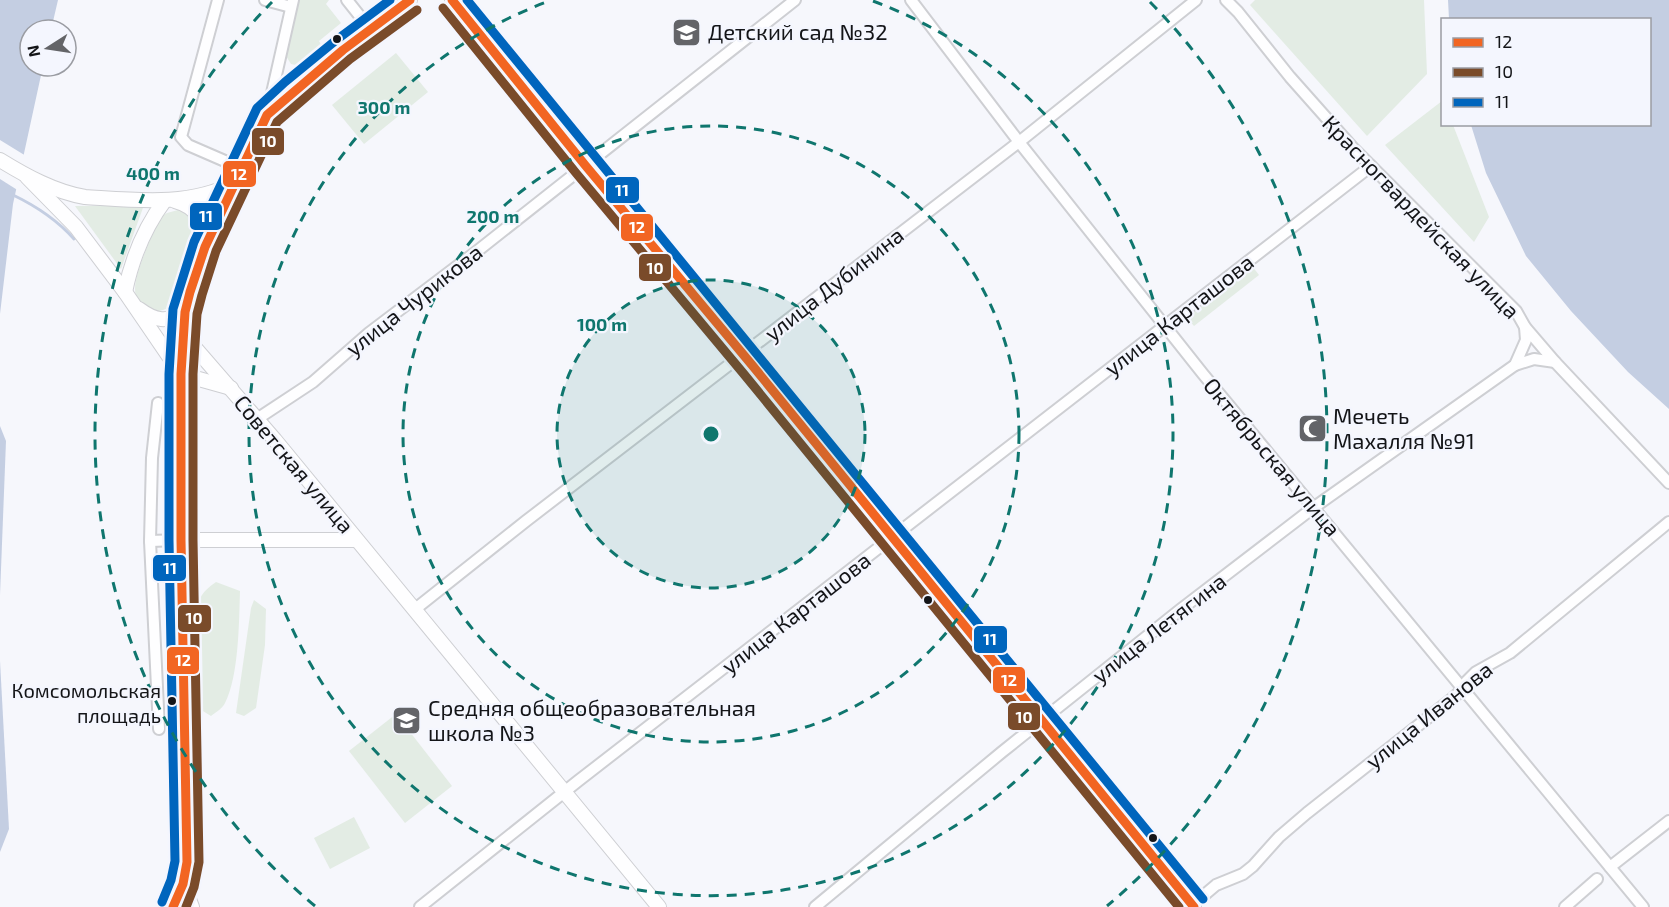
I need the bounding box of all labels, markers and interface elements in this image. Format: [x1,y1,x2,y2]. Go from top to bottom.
school or university icon: Детский сад №32 [671,16,703,48]
north arrow [18,18,78,78]
place label: Детский сад №32 [708,18,888,44]
legend [1441,18,1651,126]
text: 12 [1495,30,1512,52]
unlabelled marker [331,33,343,45]
text: N [22,44,43,59]
text: 10 [1495,60,1513,82]
text: 11 [1495,90,1509,112]
text: 300 m [358,96,410,118]
street label: Красногвардейская улица [1317,109,1526,324]
line badge: 10 [251,127,285,156]
text: 10 [259,131,277,150]
line badge: 12 [222,160,257,188]
text: 400 m [126,162,180,184]
text: 12 [231,164,247,183]
line badge: 11 [605,176,640,204]
text: 11 [615,180,629,199]
line badge: 11 [189,202,223,231]
text: 200 m [467,205,519,227]
text: 11 [199,206,213,225]
line badge: 12 [620,213,654,242]
text: 12 [629,217,645,236]
street label: улица Дубинина [759,221,909,346]
street label: улица Чурикова [340,238,487,361]
street label: улица Карташова [1099,248,1259,381]
line badge: 10 [638,253,672,282]
text: 10 [646,258,664,277]
text: 100 m [577,313,627,335]
street label: Октябрьская улица [1198,372,1347,542]
street label: Советская улица [229,389,360,538]
place label: Мечеть Махалля №91 [1333,402,1475,453]
mosque icon: Мечеть Махалля №91 [1296,413,1328,445]
centre of rings [701,424,721,444]
street label: улица Карташова [716,546,876,679]
line badge: 11 [152,554,187,582]
text: 11 [163,558,177,577]
street label: улица Летягина [1086,567,1231,688]
unlabelled marker [922,594,934,606]
line badge: 10 [177,604,212,633]
text: 10 [185,608,203,627]
line badge: 11 [973,625,1008,654]
text: 11 [983,629,997,648]
line badge: 12 [166,646,200,675]
text: 12 [175,650,191,669]
street label: улица Иванова [1360,655,1498,774]
line badge: 12 [992,666,1026,694]
text: 12 [1001,670,1017,689]
place label: Комсомольская площадь [12,678,161,727]
place label: Средняя общеобразовательная школа №3 [428,694,756,745]
marker: Комсомольская площадь [166,695,178,707]
line badge: 10 [1007,702,1041,731]
school or university icon: Средняя общеобразовательная школа №3 [391,705,423,737]
text: 10 [1015,707,1033,726]
unlabelled marker [1147,832,1159,844]

